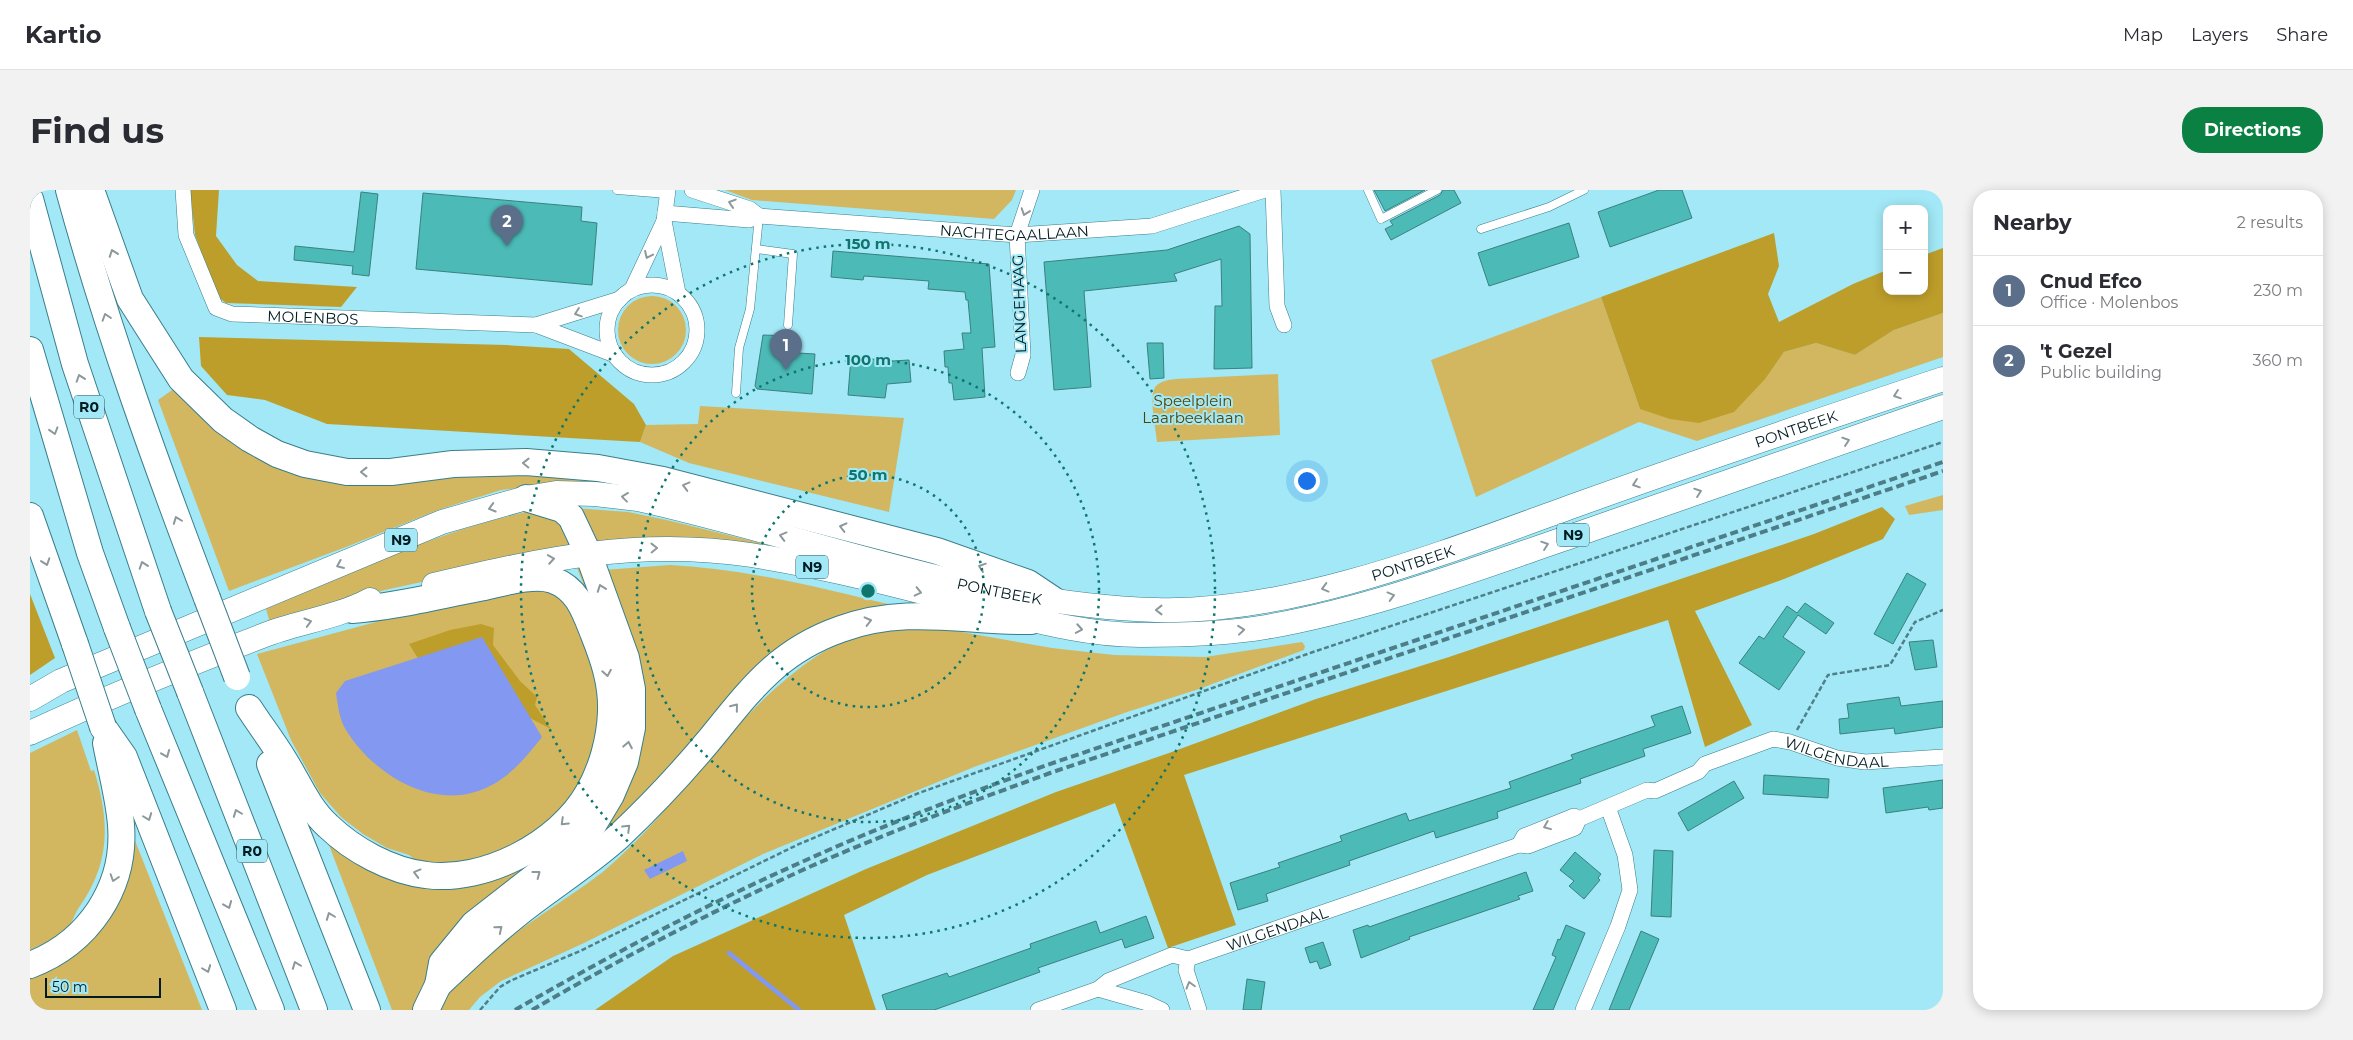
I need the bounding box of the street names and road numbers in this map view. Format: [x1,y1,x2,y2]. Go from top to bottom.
street label: NACHTEGAALLAAN [939,220,1089,245]
street label: LANGEHAAG [1008,254,1030,354]
street label: MOLENBOS [267,306,359,328]
road number: R0 [74,396,104,418]
street label: PONTBEEK [1752,406,1840,451]
road number: N9 [1557,524,1589,546]
road number: N9 [385,528,417,552]
street label: PONTBEEK [1369,540,1457,585]
road number: N9 [796,556,828,578]
street label: PONTBEEK [955,573,1044,608]
street label: WILGENDAAL [1782,731,1889,772]
road number: R0 [237,839,267,862]
street label: WILGENDAAL [1224,902,1330,955]

